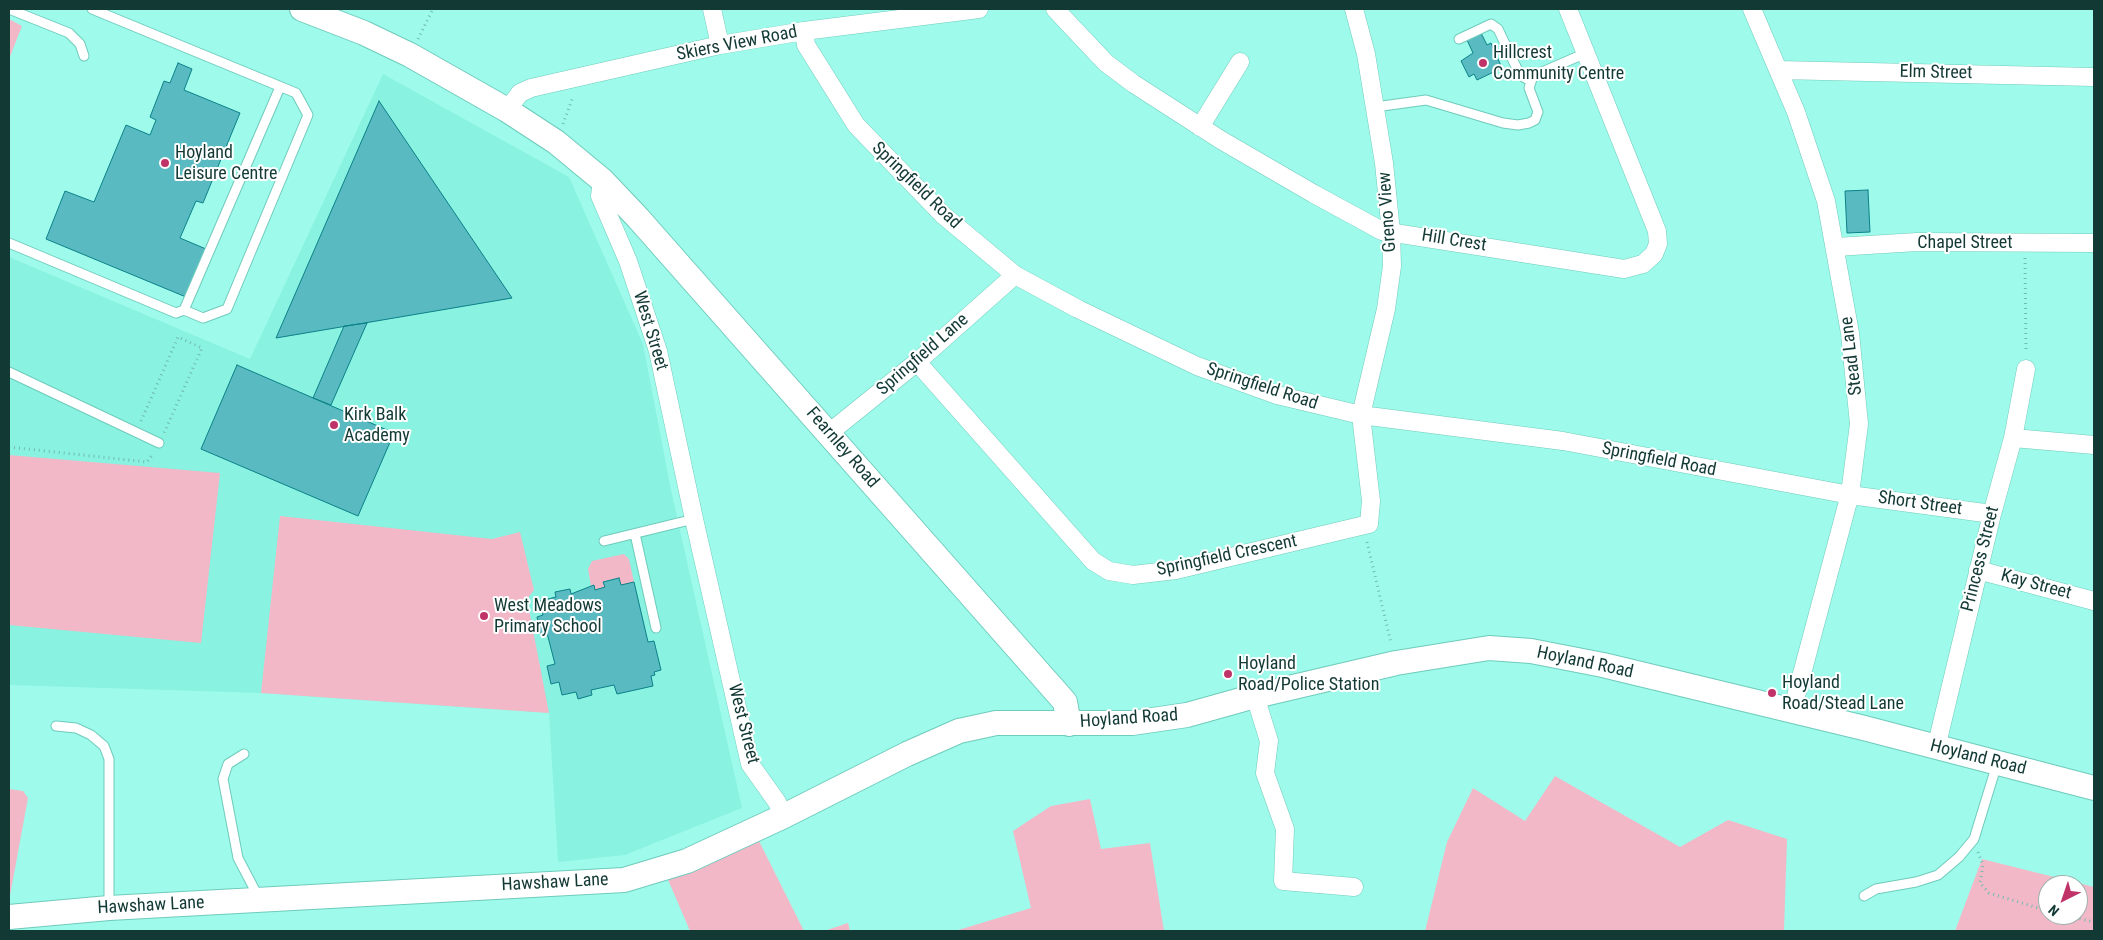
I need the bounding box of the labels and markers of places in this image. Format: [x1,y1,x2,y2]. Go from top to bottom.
place label: Hillcrest Community Centre [1493,42,1624,84]
marker: Hillcrest Community Centre [1477,57,1489,69]
place label: Hoyland Leisure Centre [175,142,277,184]
marker: Hoyland Leisure Centre [159,157,171,169]
place label: Kirk Balk Academy [344,404,410,446]
marker: Kirk Balk Academy [328,419,340,431]
place label: West Meadows Primary School [494,595,602,638]
marker: West Meadows Primary School [478,610,490,622]
place label: Hoyland Road/Police Station [1238,653,1379,696]
marker: Hoyland Road/Police Station [1222,668,1234,680]
place label: Hoyland Road/Stead Lane [1782,672,1904,714]
marker: Hoyland Road/Stead Lane [1766,687,1778,699]

